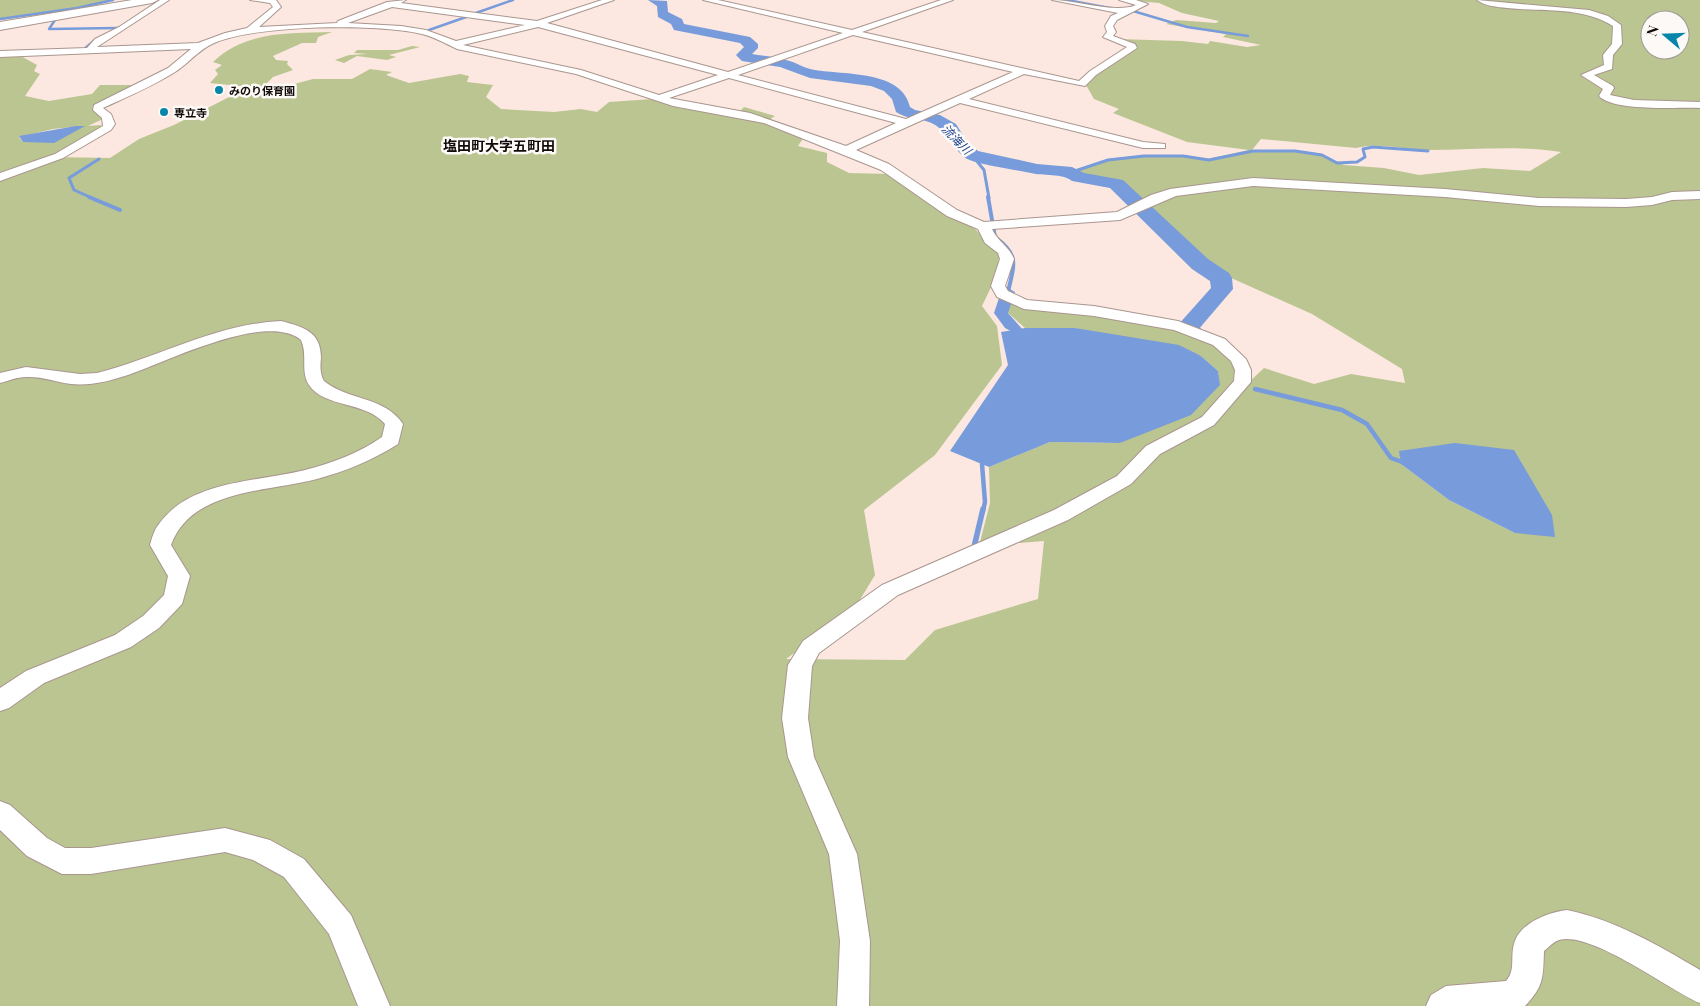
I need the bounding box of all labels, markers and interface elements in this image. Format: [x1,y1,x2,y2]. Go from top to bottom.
north arrow [1640,10,1690,60]
text: N [1642,23,1663,38]
place label: みのり保育園 [229,83,295,98]
marker: みのり保育園 [213,84,225,96]
place label: 専立寺 [174,105,207,120]
marker: 専立寺 [158,106,170,118]
water label: 流海川 [939,121,977,159]
district label: 塩田町大字五町田 [443,136,555,155]

